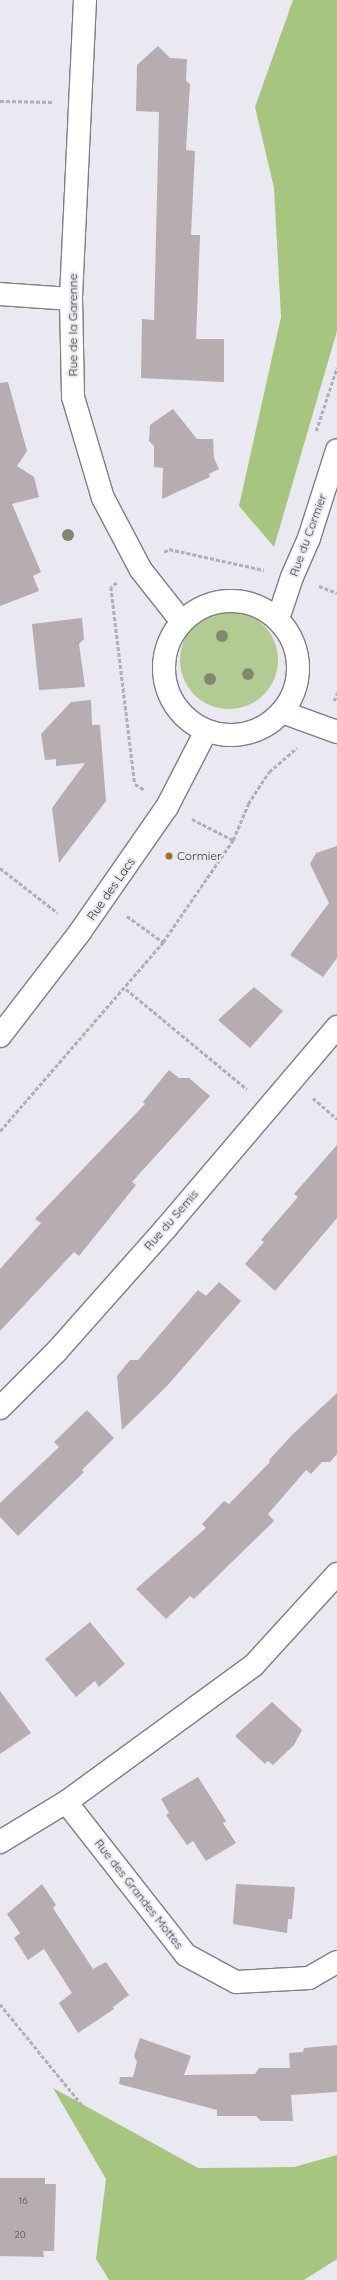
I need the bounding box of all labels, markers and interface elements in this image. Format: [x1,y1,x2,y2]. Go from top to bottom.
street label: Rue de la Garenne [66,273,80,377]
street label: Rue du Cormier [286,492,330,578]
place label: Cormier [177,849,222,863]
marker: Cormier [164,851,174,861]
street label: Rue des Lacs [84,855,138,923]
street label: Rue du Semis [141,1187,201,1253]
street label: Rue des Grandes Mottes [92,1836,186,1952]
house number: 16 [18,2195,28,2207]
house number: 20 [14,2229,26,2241]

